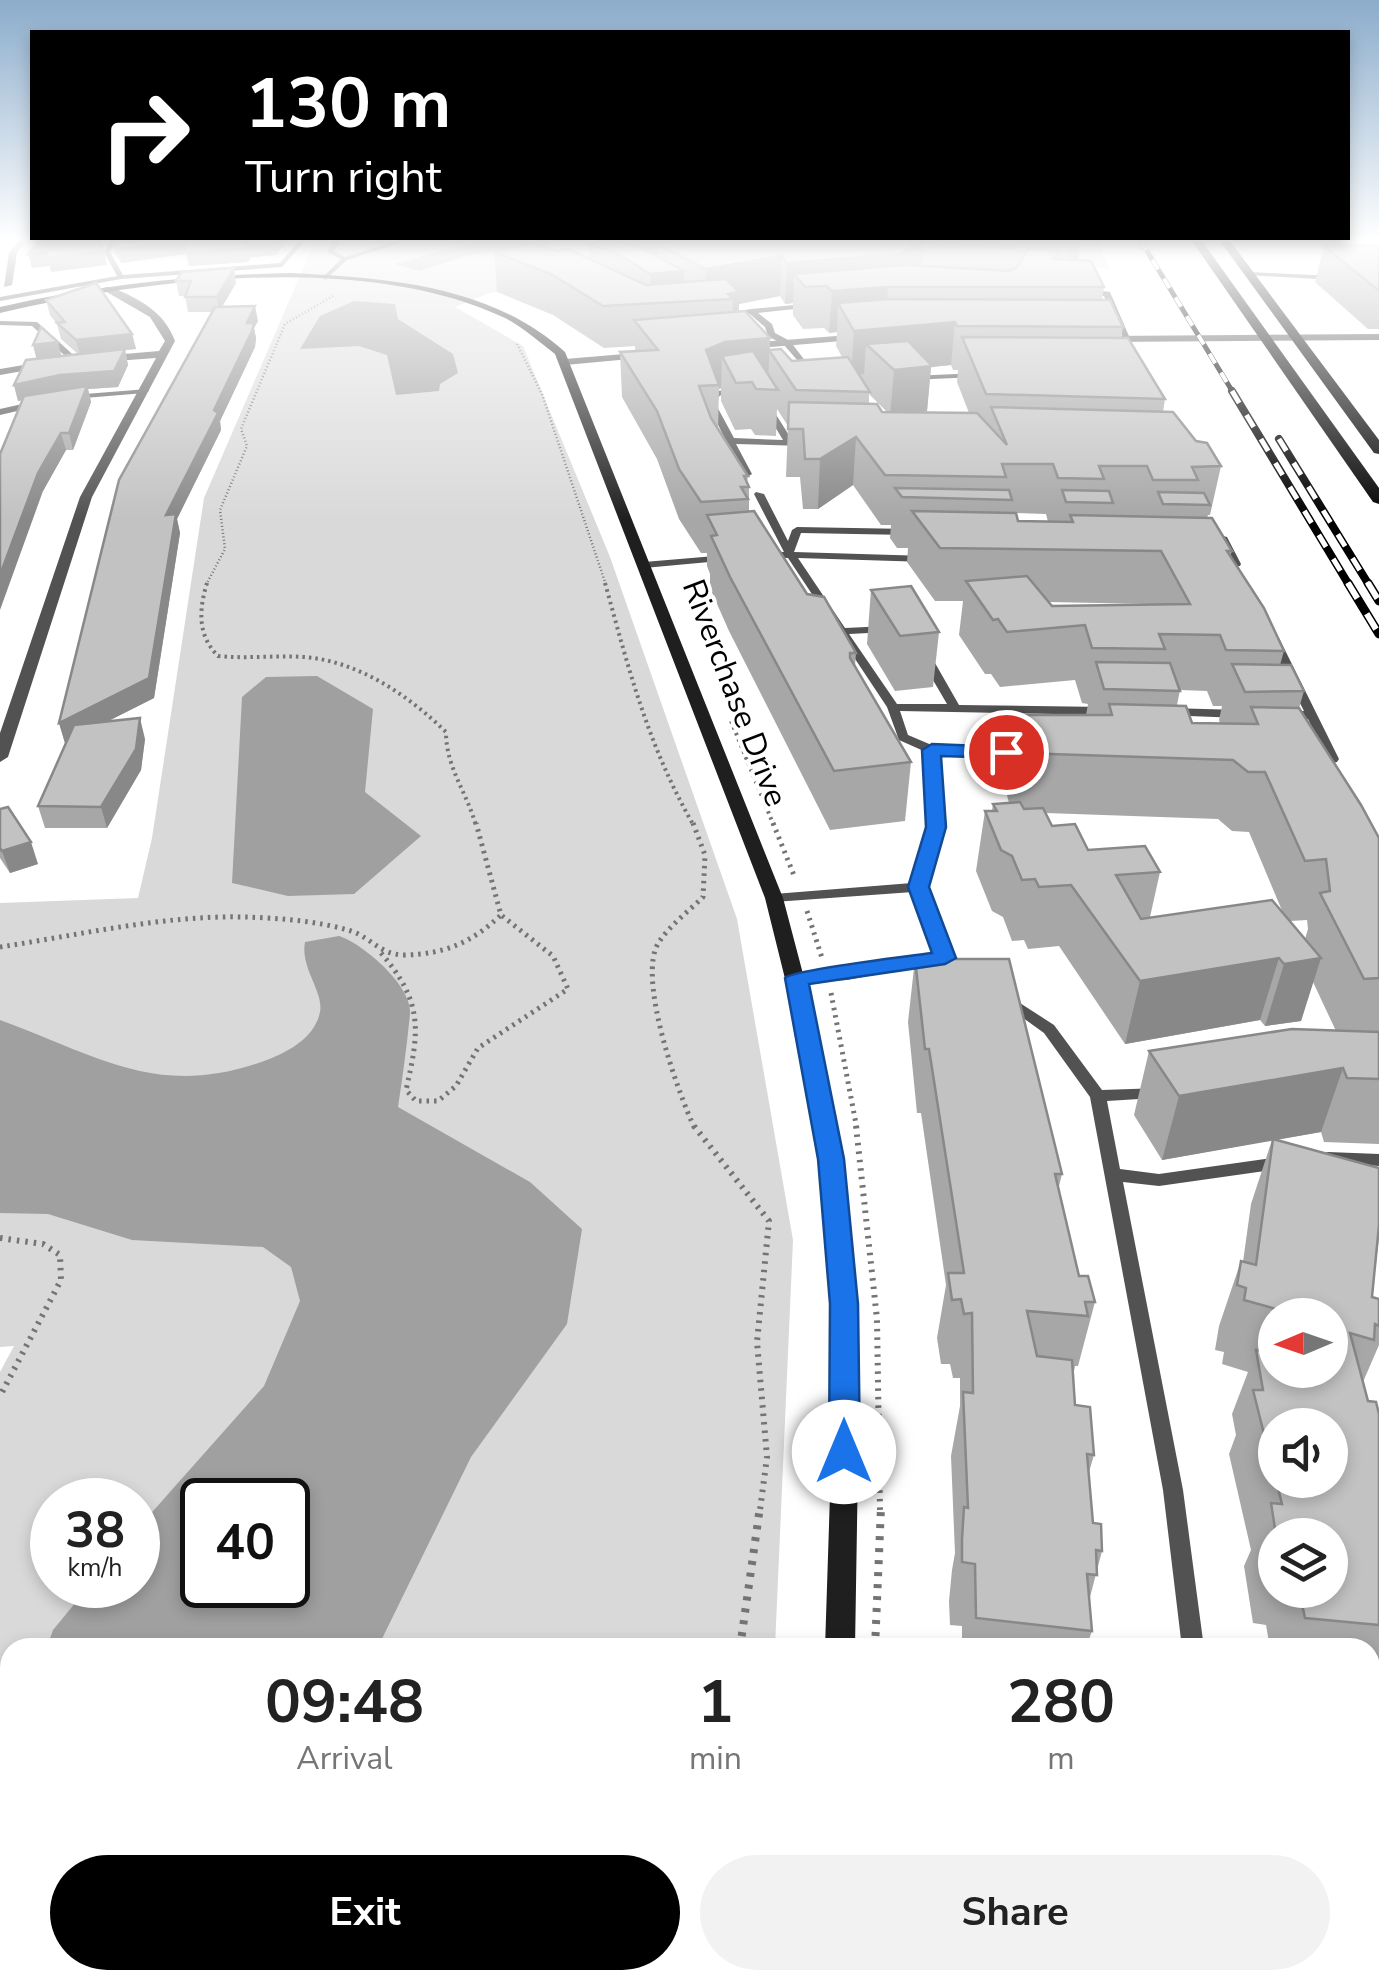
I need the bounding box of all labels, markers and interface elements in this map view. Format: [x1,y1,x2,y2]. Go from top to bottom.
text: 130 m [245,56,451,152]
icon: right [80,70,210,200]
text: Turn right [245,147,442,208]
street label: Riverchase Drive [672,573,798,813]
pin [964,710,1049,795]
icon: arrive [979,725,1034,780]
north arrow [1258,1298,1348,1388]
map controls [1258,1298,1348,1608]
position arrow [792,1400,896,1504]
button: sound [1258,1408,1348,1498]
speed limit sign: 40 [180,1478,310,1608]
text: 38 [65,1496,125,1565]
button: layers [1258,1518,1348,1608]
text: km/h [67,1551,123,1585]
text: 09:48 [265,1661,424,1743]
text: 1 [697,1661,733,1743]
text: 280 [1007,1661,1115,1743]
text: Arrival [296,1737,393,1780]
text: min [689,1737,742,1780]
text: m [1047,1737,1075,1780]
button: Exit [50,1855,680,1970]
button: Share [700,1855,1330,1970]

